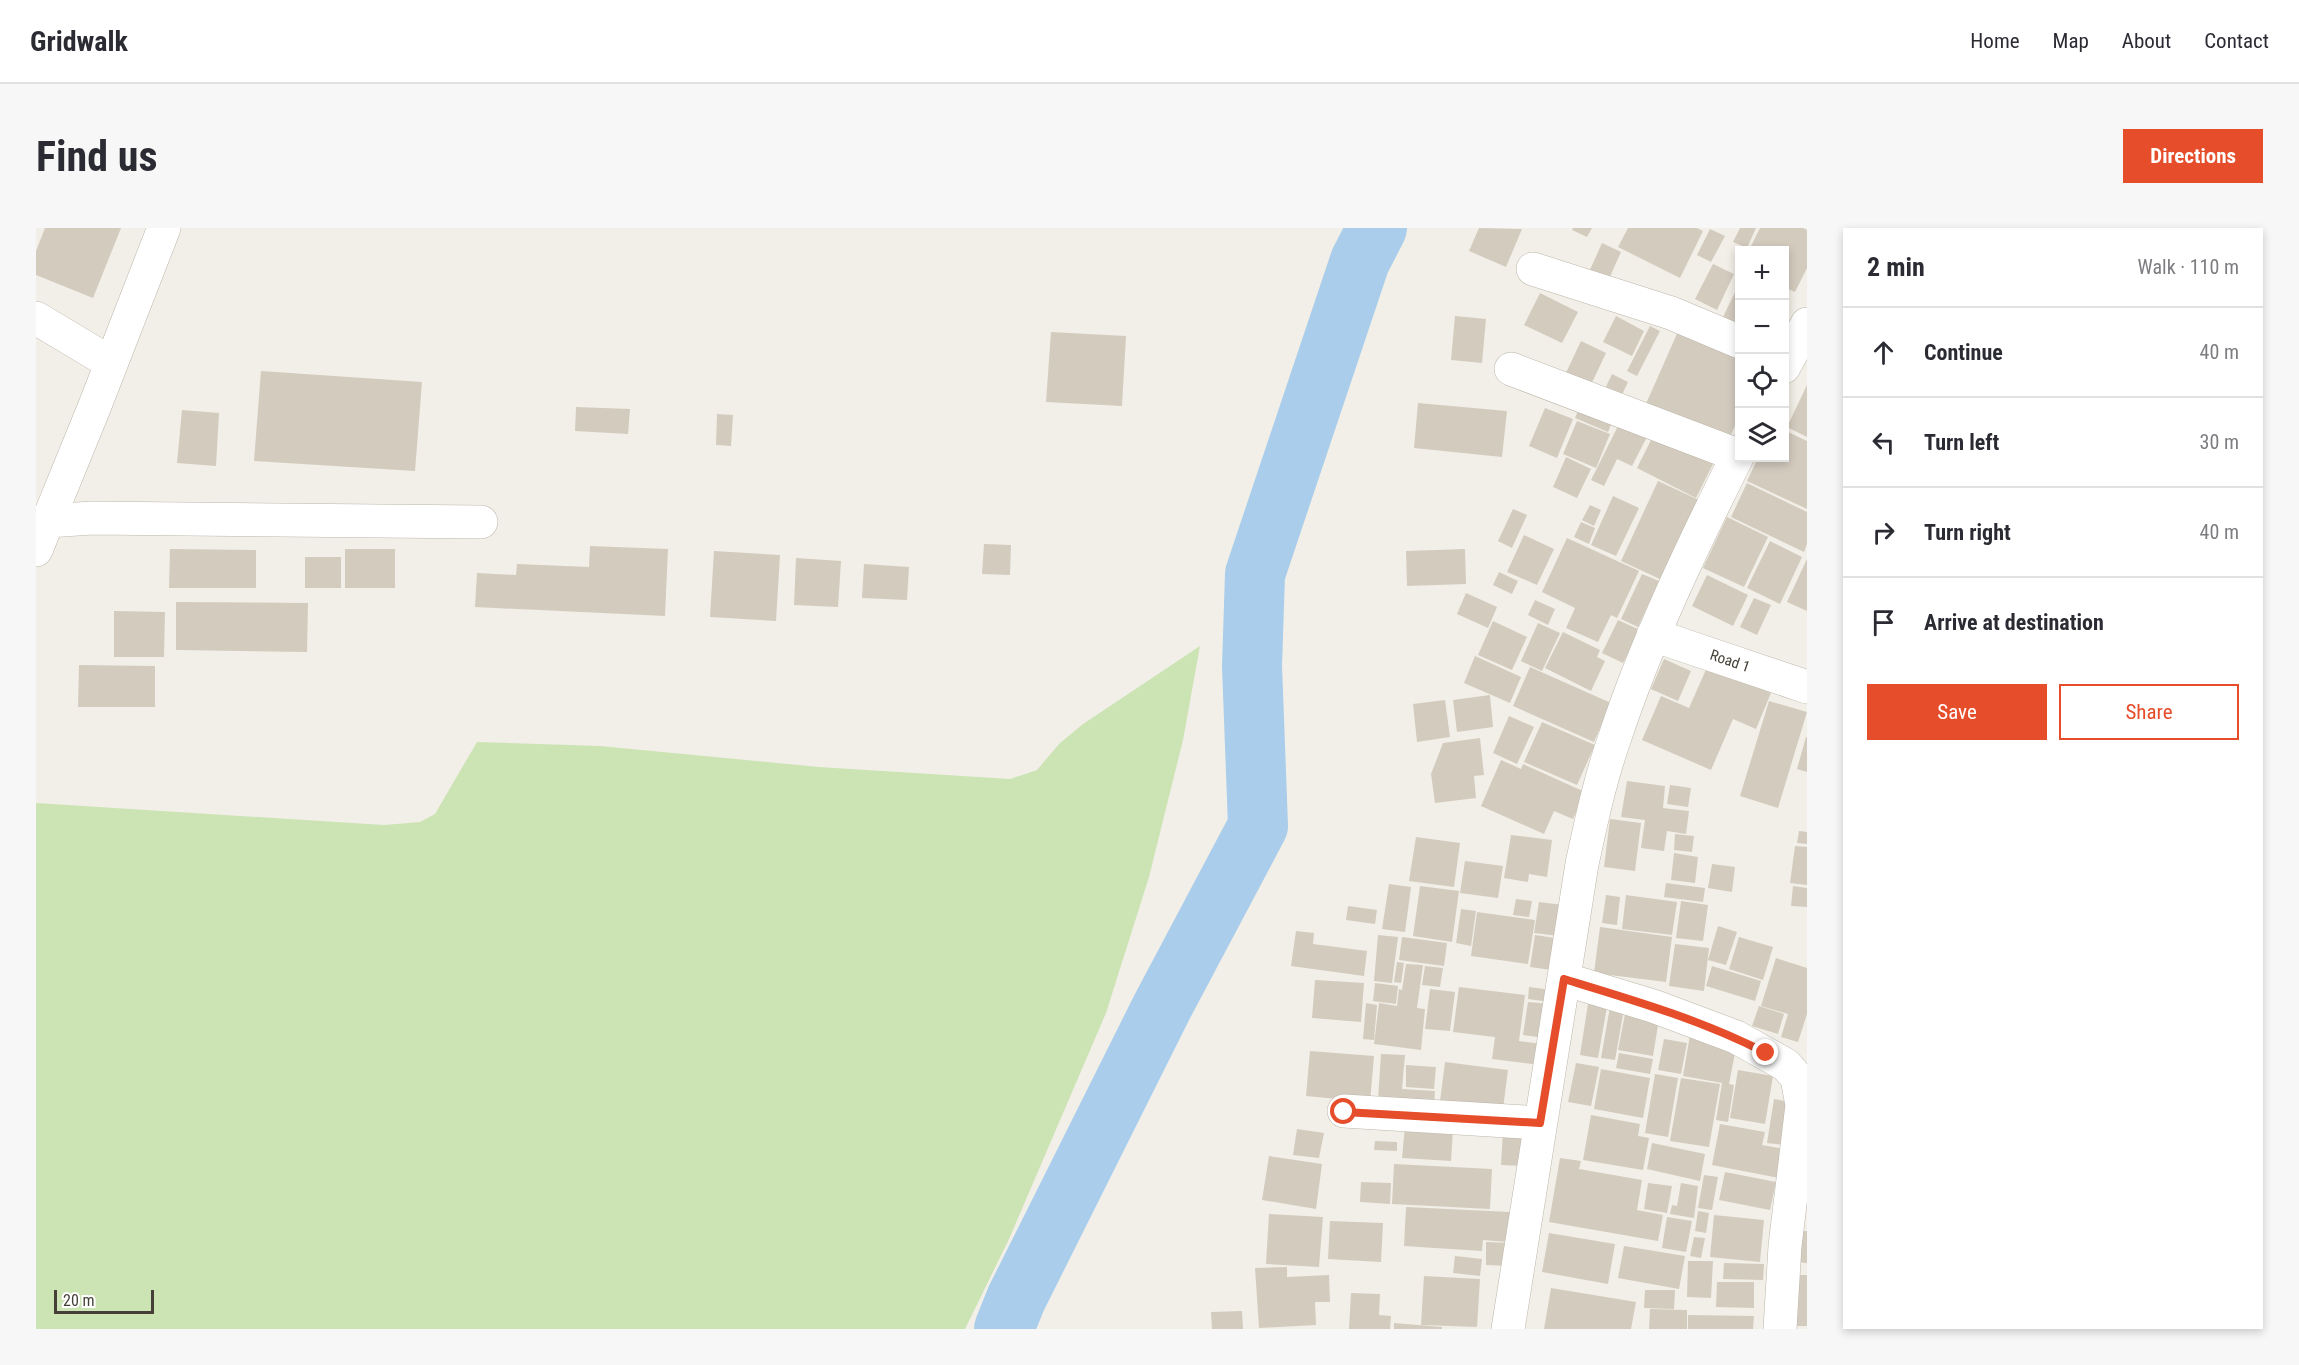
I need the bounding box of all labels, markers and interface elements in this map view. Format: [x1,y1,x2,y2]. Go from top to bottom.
text: Gridwalk [30,25,128,58]
text: Home [1970,29,2020,53]
text: Map [2053,29,2089,53]
text: About [2122,29,2171,53]
text: Contact [2204,29,2269,53]
button: Directions [2123,129,2263,183]
text: Find us [36,132,157,181]
map controls [1735,246,1789,462]
button: + [1735,246,1789,300]
text: 2 min [1867,252,1925,282]
text: Walk · 110 m [2138,255,2239,279]
button: − [1735,300,1789,354]
icon: ahead [1867,336,1900,369]
text: Continue [1924,340,2003,365]
text: 40 m [2200,340,2239,364]
button: locate [1735,354,1789,408]
button: layers [1735,408,1789,462]
icon: left [1867,426,1900,459]
text: Turn left [1924,430,1999,455]
text: 30 m [2200,430,2239,454]
icon: right [1867,516,1900,549]
text: Turn right [1924,520,2011,545]
text: 40 m [2200,520,2239,544]
icon: arrive [1867,606,1900,639]
text: Arrive at destination [1924,610,2104,635]
street label: Road 1 [1708,646,1752,676]
button: Save [1867,684,2047,740]
button: Share [2059,684,2239,740]
route end [1752,1039,1778,1065]
route start [1330,1098,1356,1124]
scale bar [54,1287,154,1314]
text: 20 m [63,1291,95,1310]

